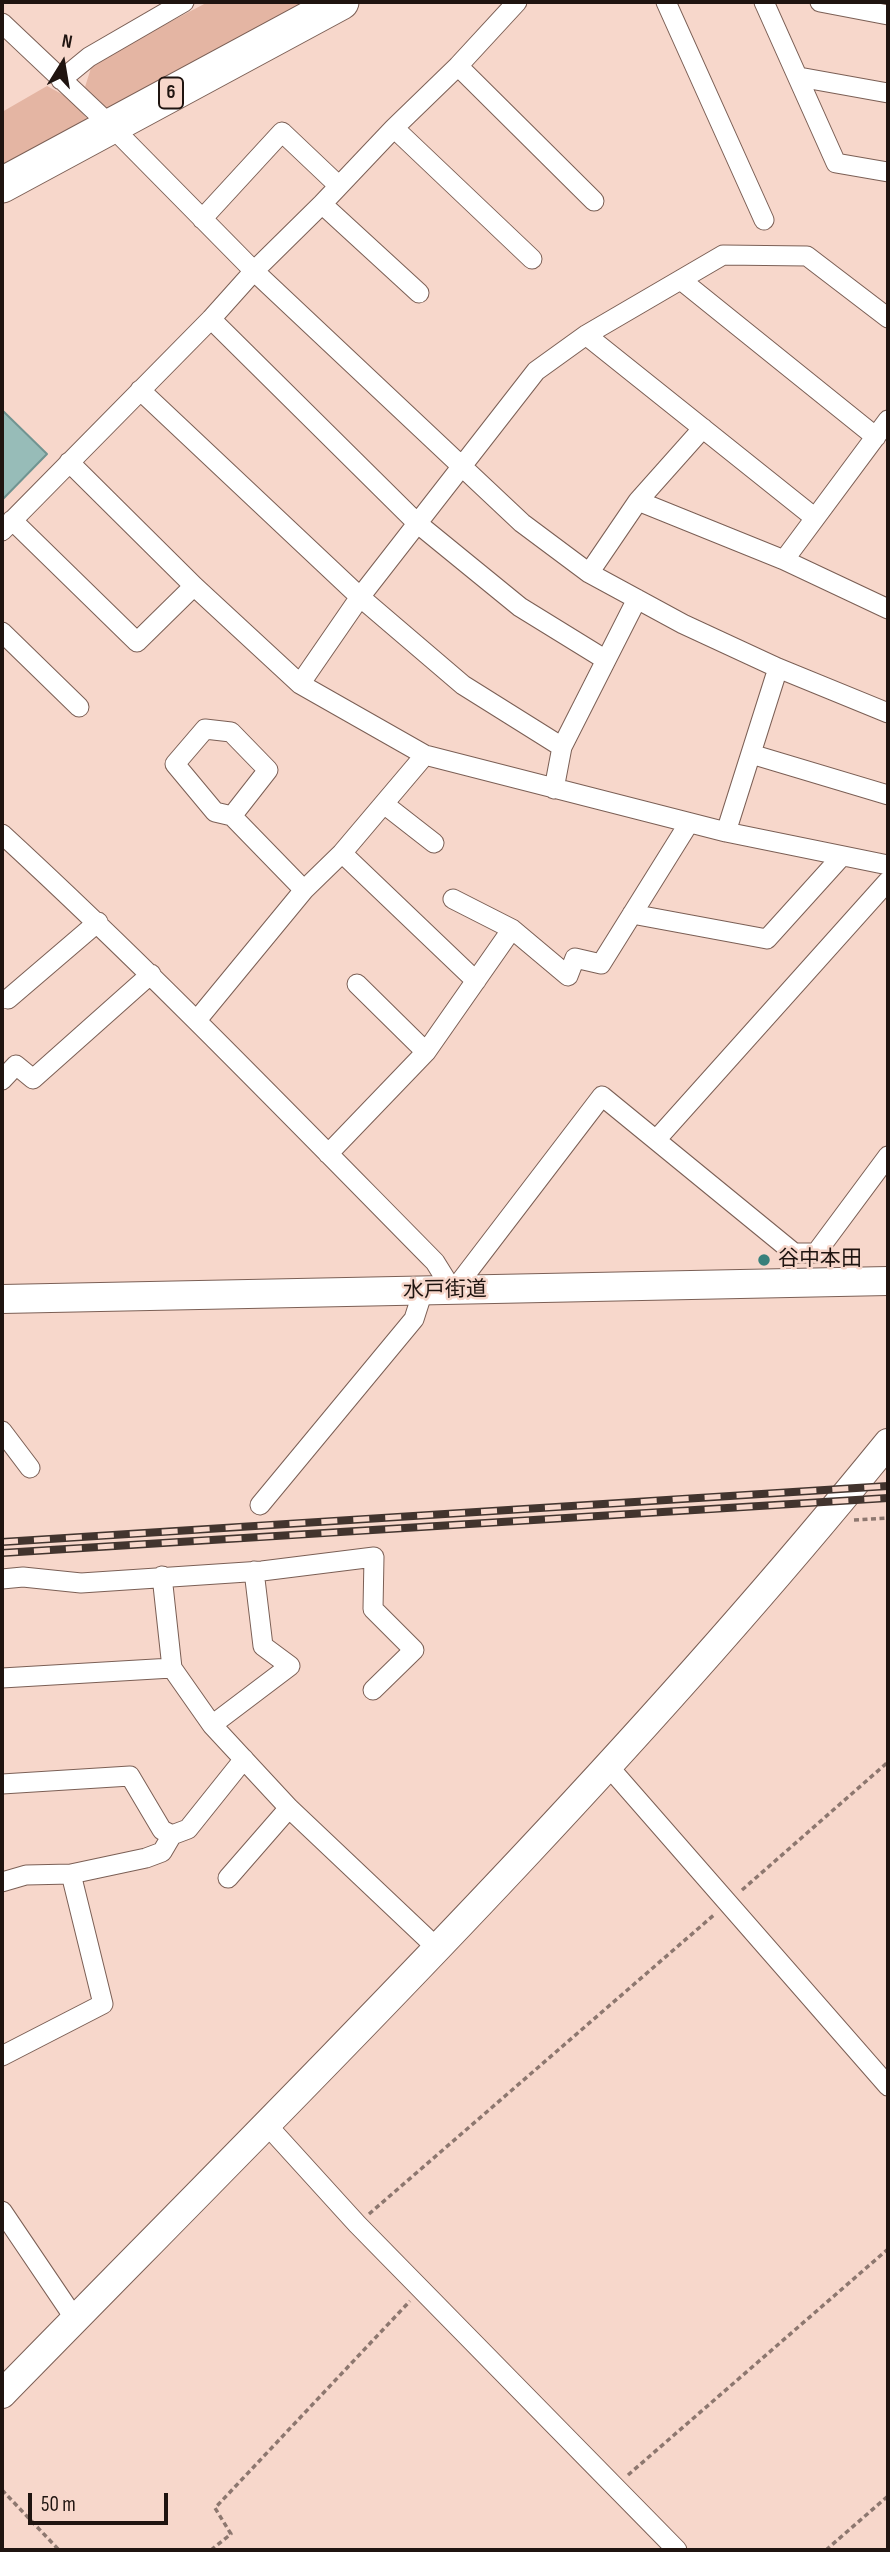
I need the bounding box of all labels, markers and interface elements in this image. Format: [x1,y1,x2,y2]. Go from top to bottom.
north arrow [28,28,98,98]
text: N [60,30,74,54]
road number: 6 [159,78,183,108]
place label: 谷中本田 [778,1247,862,1273]
marker: 谷中本田 [756,1252,772,1268]
street label: 水戸街道 [403,1278,487,1304]
scale bar [32,2478,172,2522]
text: 50 m [41,2492,76,2517]

